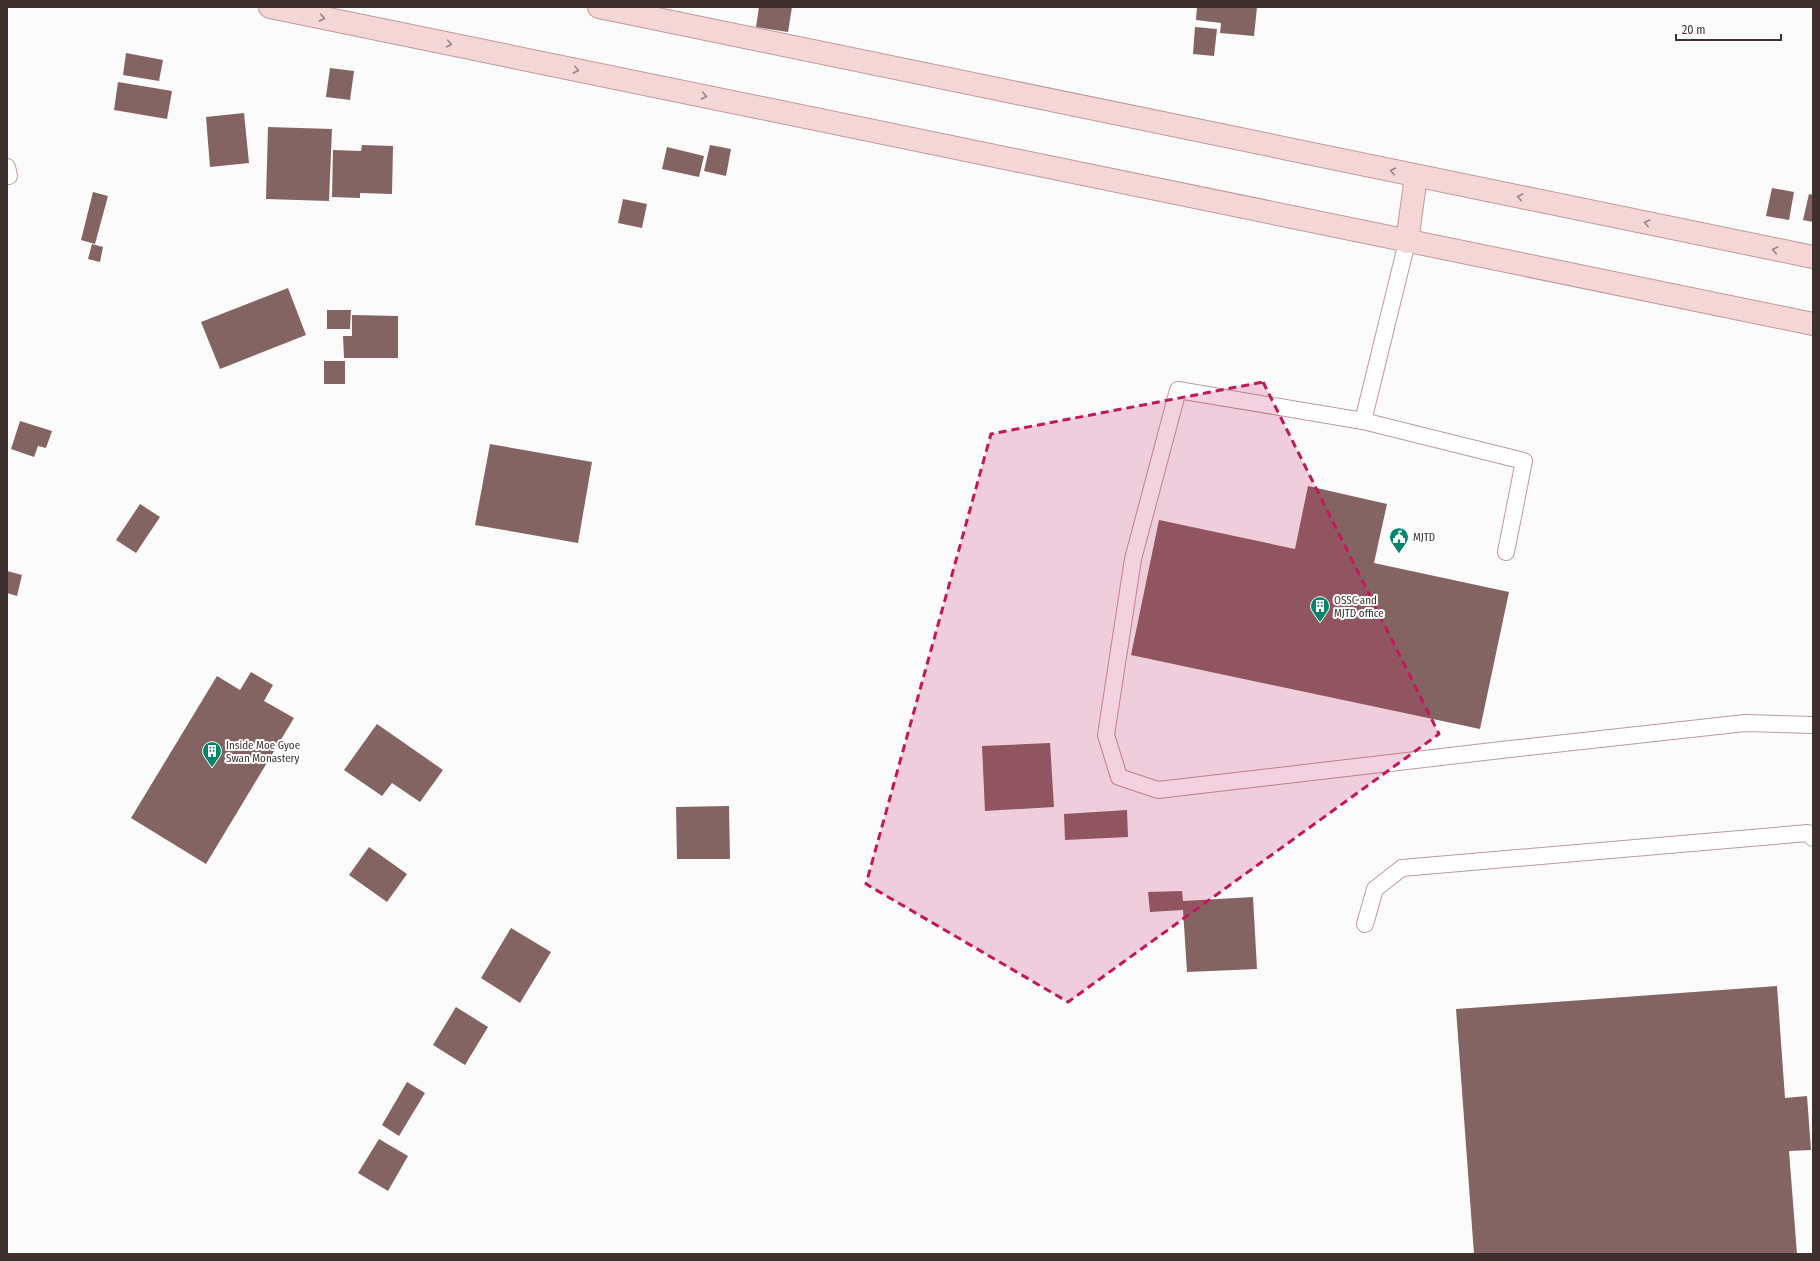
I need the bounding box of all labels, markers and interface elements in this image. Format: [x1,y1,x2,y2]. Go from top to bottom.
one-way arrow [319,13,325,21]
scale bar [1676,16,1781,42]
text: 20 m [1682,23,1706,37]
one-way arrow [446,39,452,48]
one-way arrow [573,66,580,74]
one-way arrow [701,92,707,100]
one-way arrow [1390,167,1396,175]
one-way arrow [1517,193,1523,202]
one-way arrow [1644,220,1651,228]
one-way arrow [1772,246,1778,254]
public building icon: MJTD [1388,526,1410,554]
place label: MJTD [1413,531,1435,544]
place label: OSSC and MJTD office [1334,594,1384,620]
building icon: OSSC and MJTD office [1309,595,1331,623]
place label: Inside Moe Gyoe Swan Monastery [226,739,300,765]
building icon: Inside Moe Gyoe Swan Monastery [201,740,223,768]

